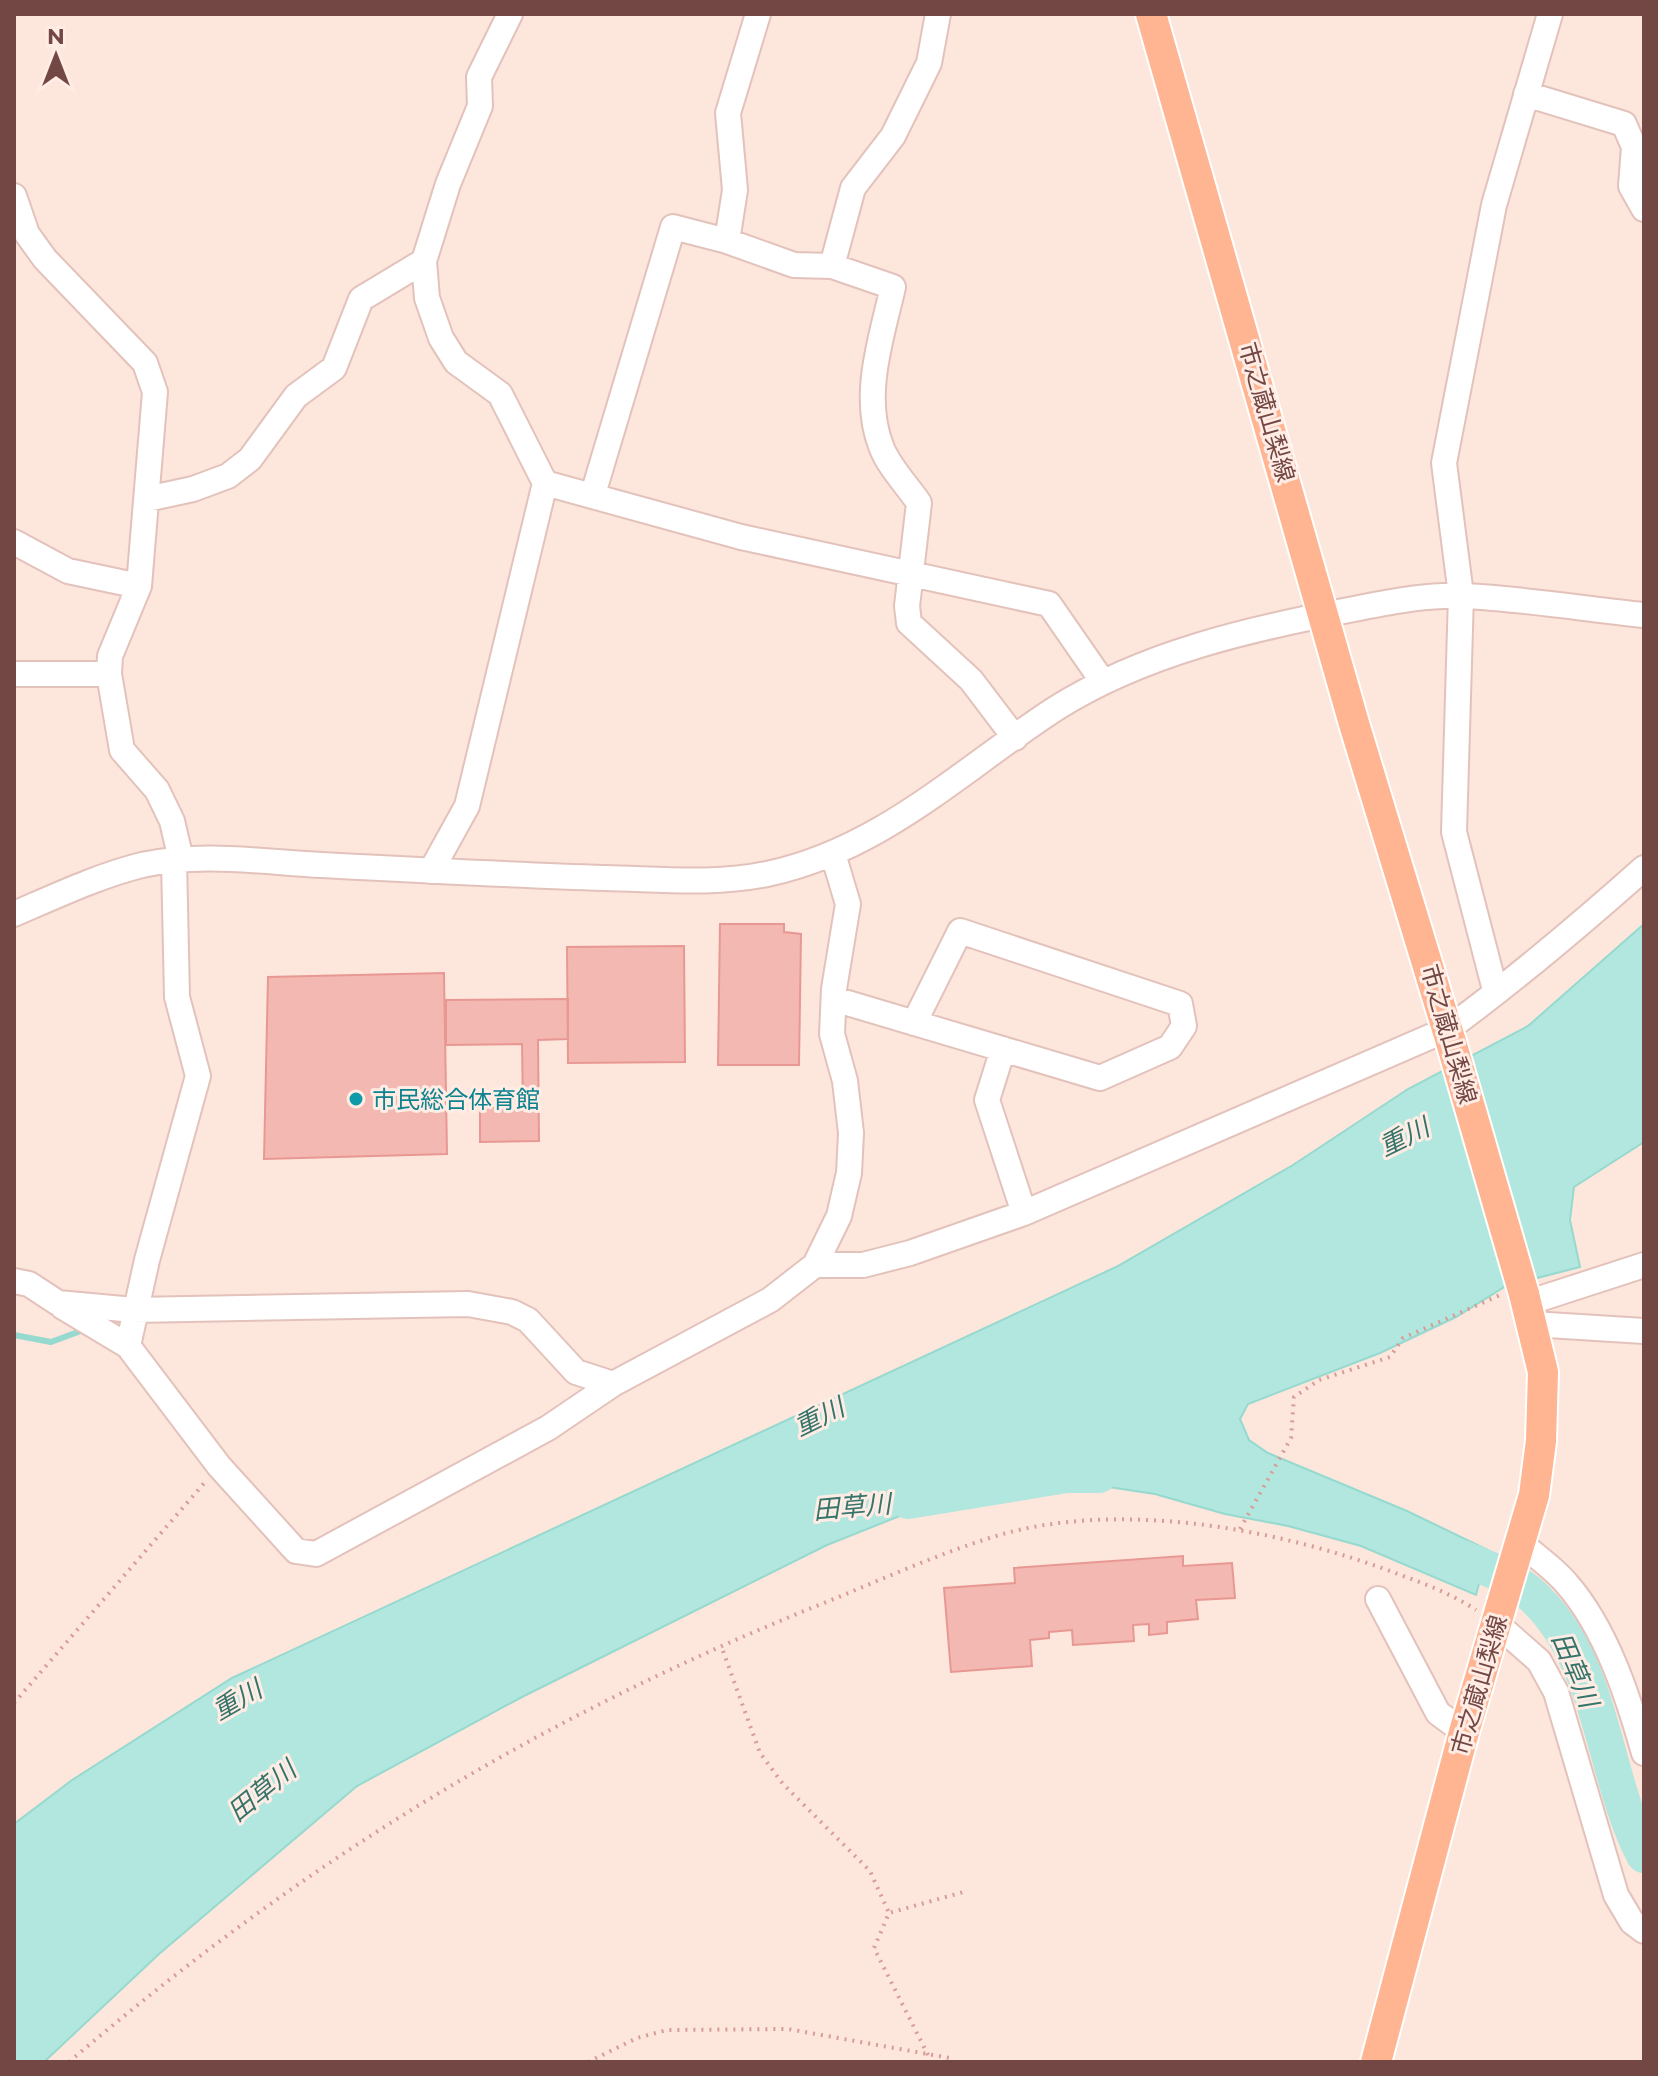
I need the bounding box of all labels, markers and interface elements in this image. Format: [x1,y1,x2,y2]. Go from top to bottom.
north arrow [16,16,96,96]
text: N [47,23,65,50]
street label: 市之蔵山梨線 [1233,339,1301,485]
street label: 市之蔵山梨線 [1415,961,1483,1107]
place label: 市民総合体育館 [372,1085,540,1114]
marker: 市民総合体育館 [347,1090,365,1108]
water label: 重川 [1374,1110,1437,1163]
water label: 重川 [789,1390,852,1443]
water label: 田草川 [812,1487,895,1526]
street label: 市之蔵山梨線 [1445,1612,1513,1758]
water label: 田草川 [1545,1628,1606,1715]
water label: 重川 [206,1672,270,1727]
water label: 田草川 [222,1752,305,1828]

